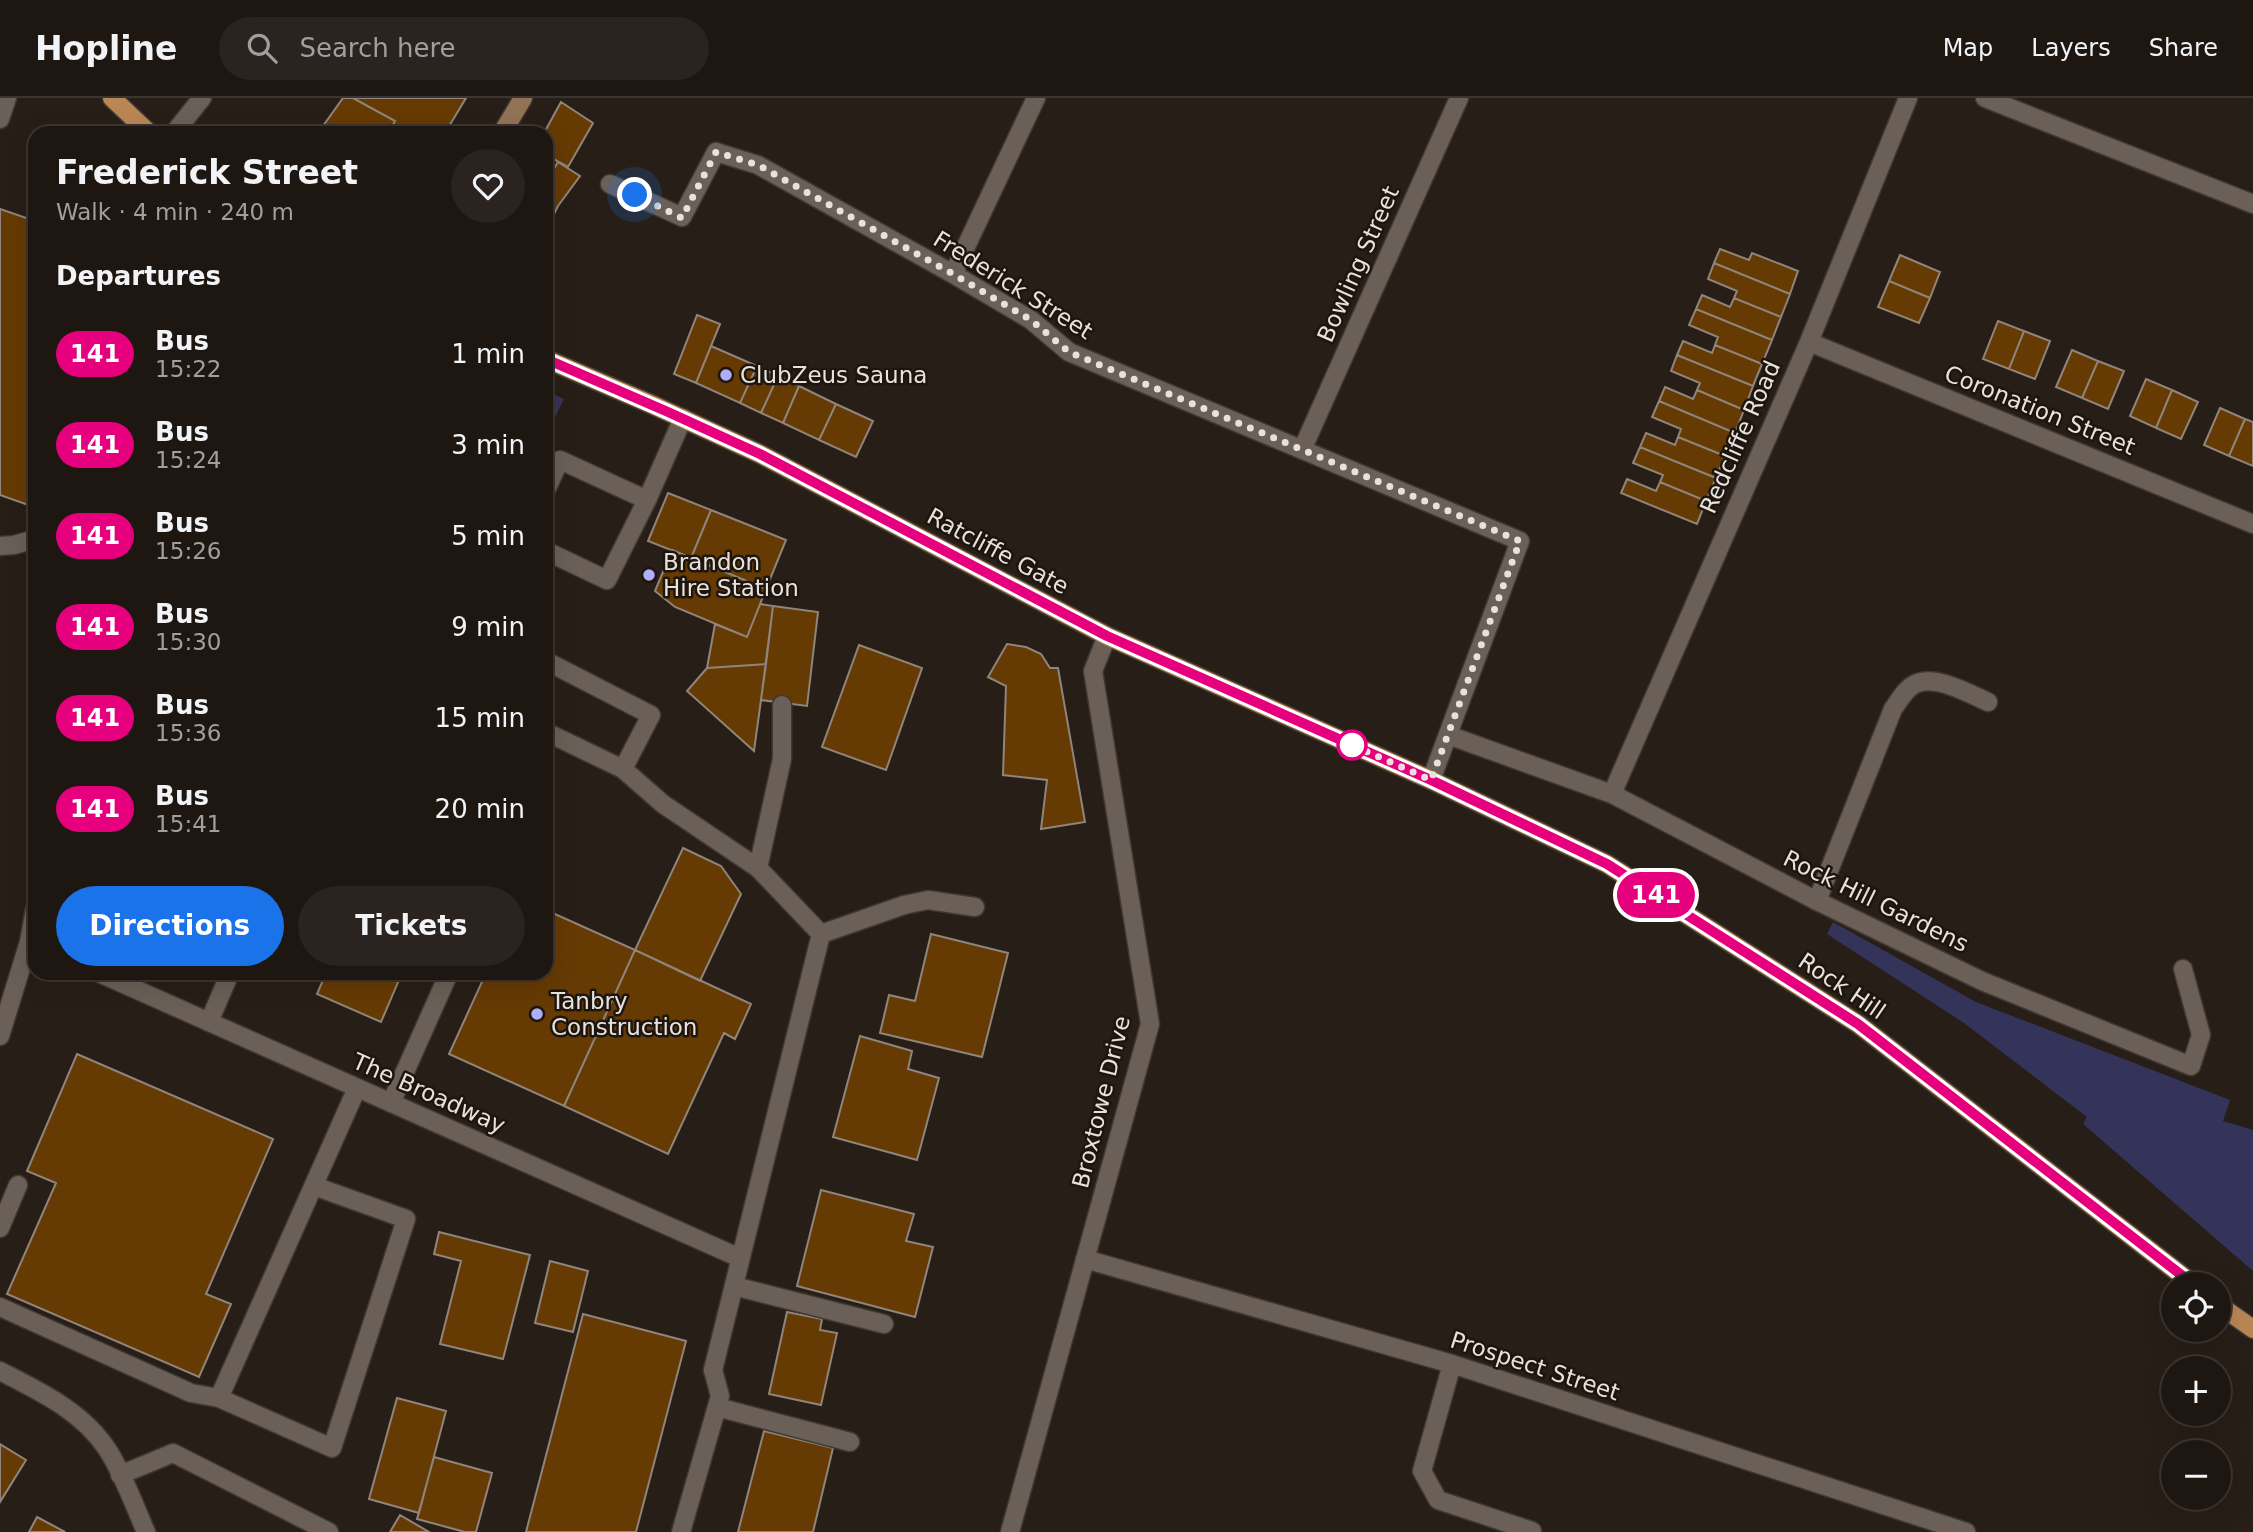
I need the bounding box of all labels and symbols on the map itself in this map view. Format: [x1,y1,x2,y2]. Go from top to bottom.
your location [617,177,652,212]
street label: Bowling Street [1312,182,1404,346]
street label: Frederick Street [929,226,1097,344]
street label: Redcliffe Road [1695,357,1785,517]
street label: Coronation Street [1941,360,2139,460]
place label: ClubZeus Sauna [740,362,927,388]
marker: ClubZeus Sauna [718,367,734,383]
street label: Ratcliffe Gate [923,503,1073,599]
place label: Brandon Hire Station [663,549,799,601]
marker: Brandon Hire Station [641,567,657,583]
unlabelled marker [1337,730,1367,760]
street label: Rock Hill Gardens [1779,845,1973,957]
line badge: 141 [1616,872,1696,918]
street label: Rock Hill [1794,948,1890,1024]
place label: Tanbry Construction [550,988,697,1040]
marker: Tanbry Construction [529,1006,545,1022]
street label: Broxtowe Drive [1067,1013,1135,1191]
street label: The Broadway [348,1047,509,1138]
street label: Prospect Street [1447,1326,1623,1406]

